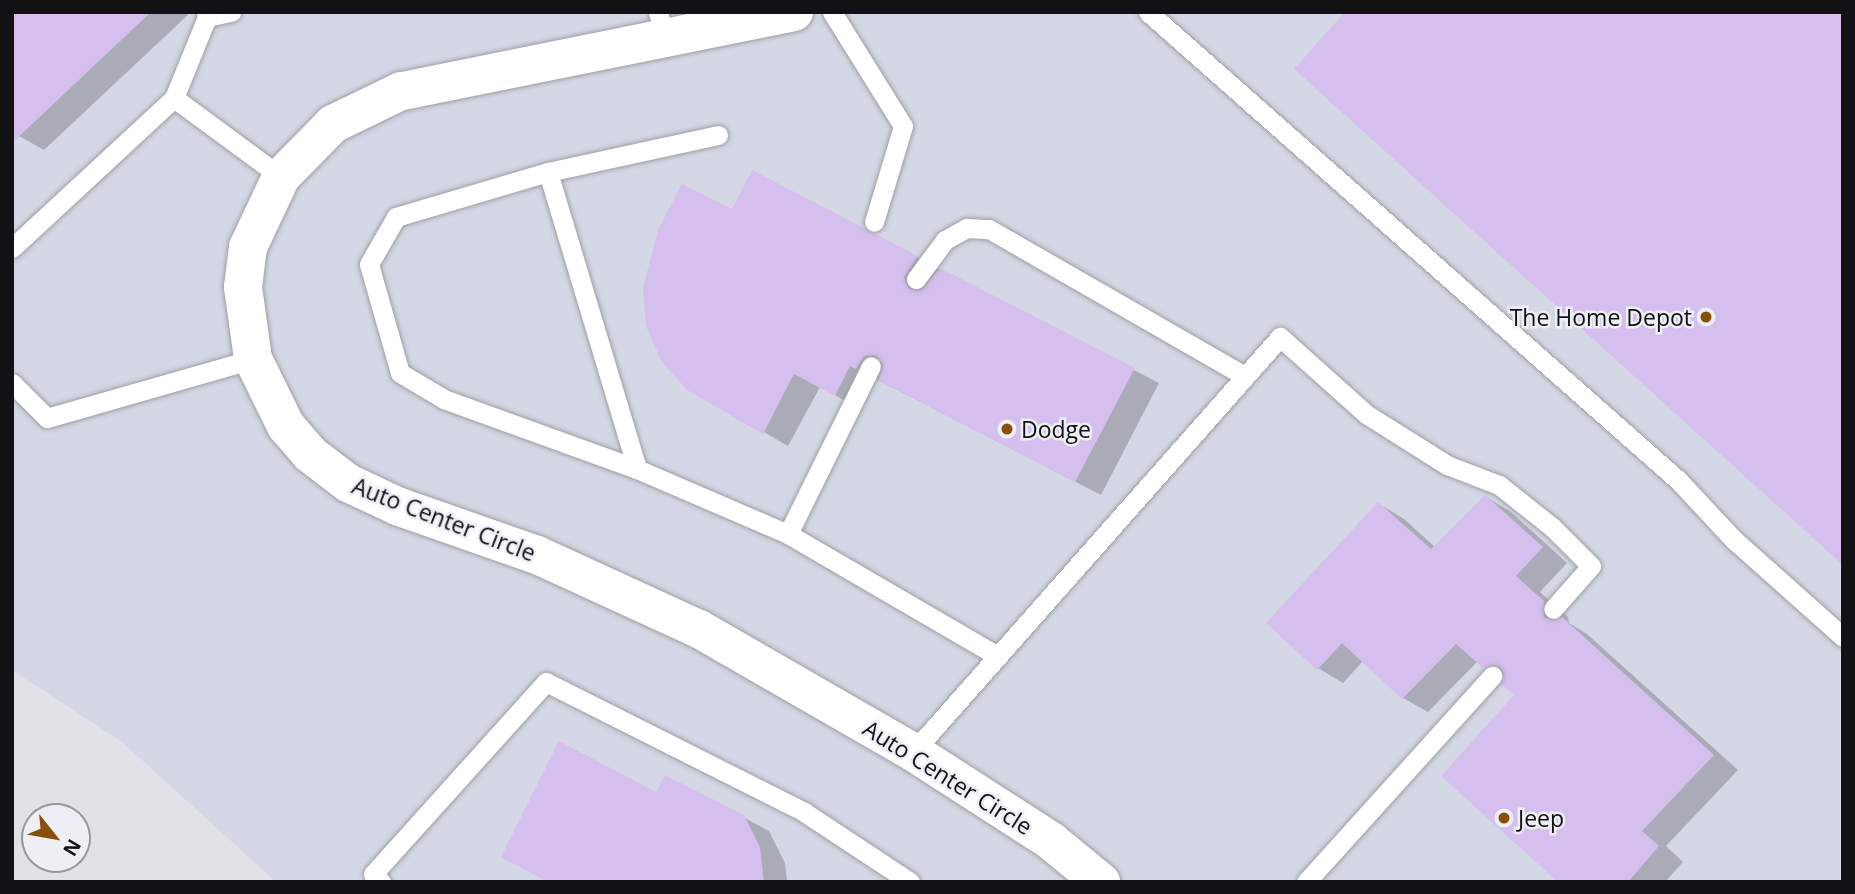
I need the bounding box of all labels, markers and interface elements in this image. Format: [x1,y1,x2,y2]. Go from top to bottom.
place label: The Home Depot [1510,303,1692,331]
marker: The Home Depot [1698,309,1714,325]
place label: Dodge [1021,415,1091,443]
marker: Dodge [999,421,1015,437]
street label: Auto Center Circle [348,471,540,567]
street label: Auto Center Circle [858,714,1038,840]
north arrow [21,803,91,873]
place label: Jeep [1518,804,1564,832]
marker: Jeep [1496,810,1512,826]
text: N [57,834,87,861]

